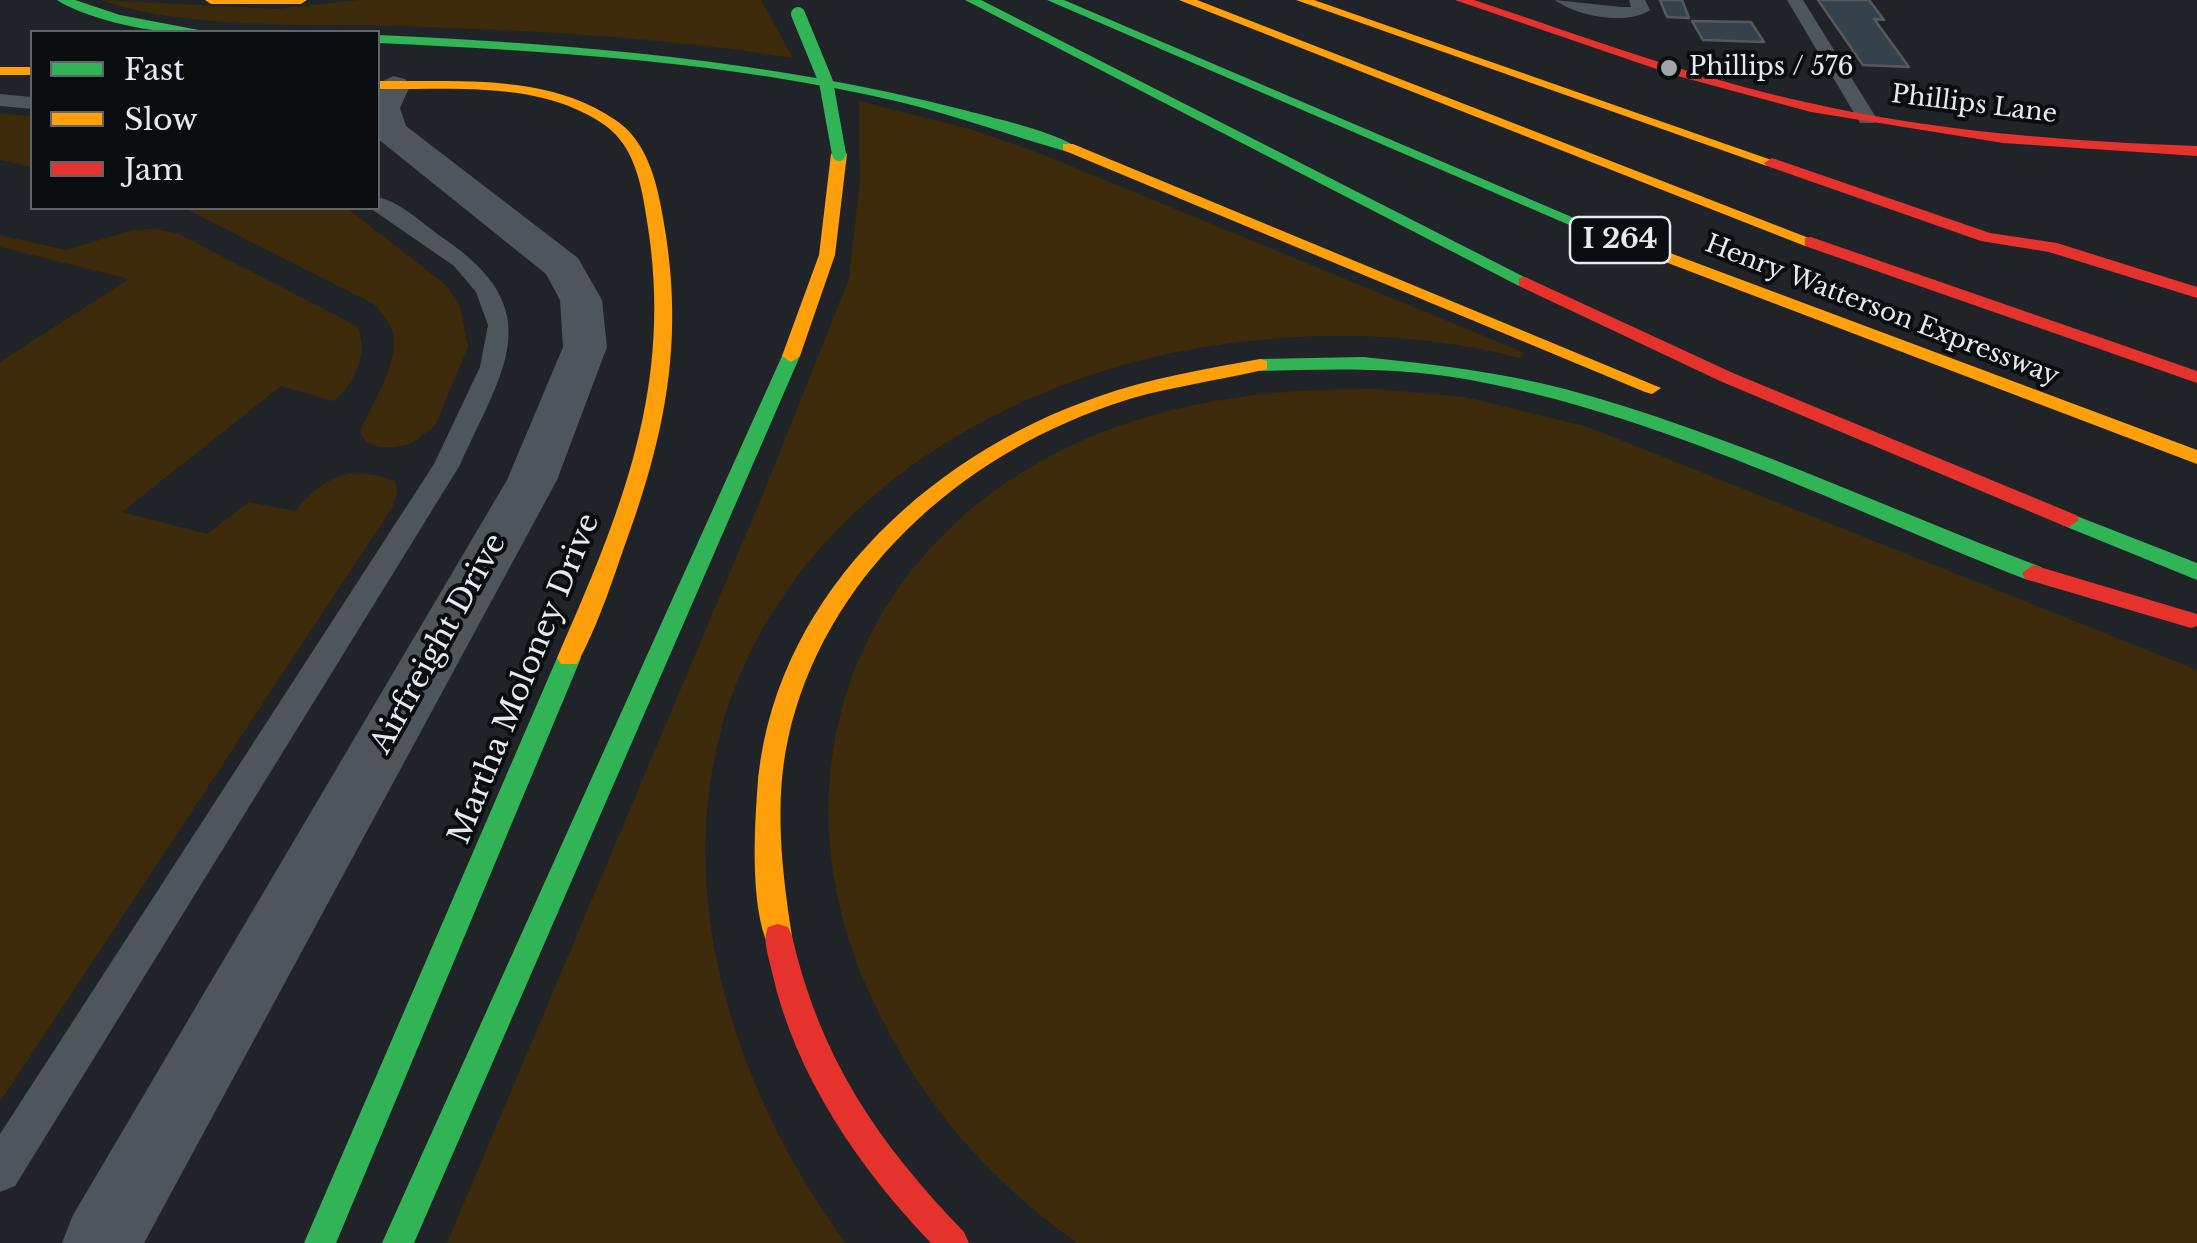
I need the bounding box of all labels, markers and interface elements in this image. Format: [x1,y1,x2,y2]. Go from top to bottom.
legend [30,30,380,210]
text: Fast [124,51,185,88]
place label: Phillips / 576 [1689,53,1854,83]
marker: Phillips / 576 [1658,57,1680,79]
street label: Phillips Lane [1889,80,2059,130]
text: Slow [124,101,198,138]
text: Jam [124,151,184,188]
road number: I 264 [1570,217,1670,263]
street label: Henry Watterson Expressway [1701,230,2063,392]
street label: Martha Moloney Drive [442,509,608,849]
street label: Airfreight Drive [364,528,514,760]

